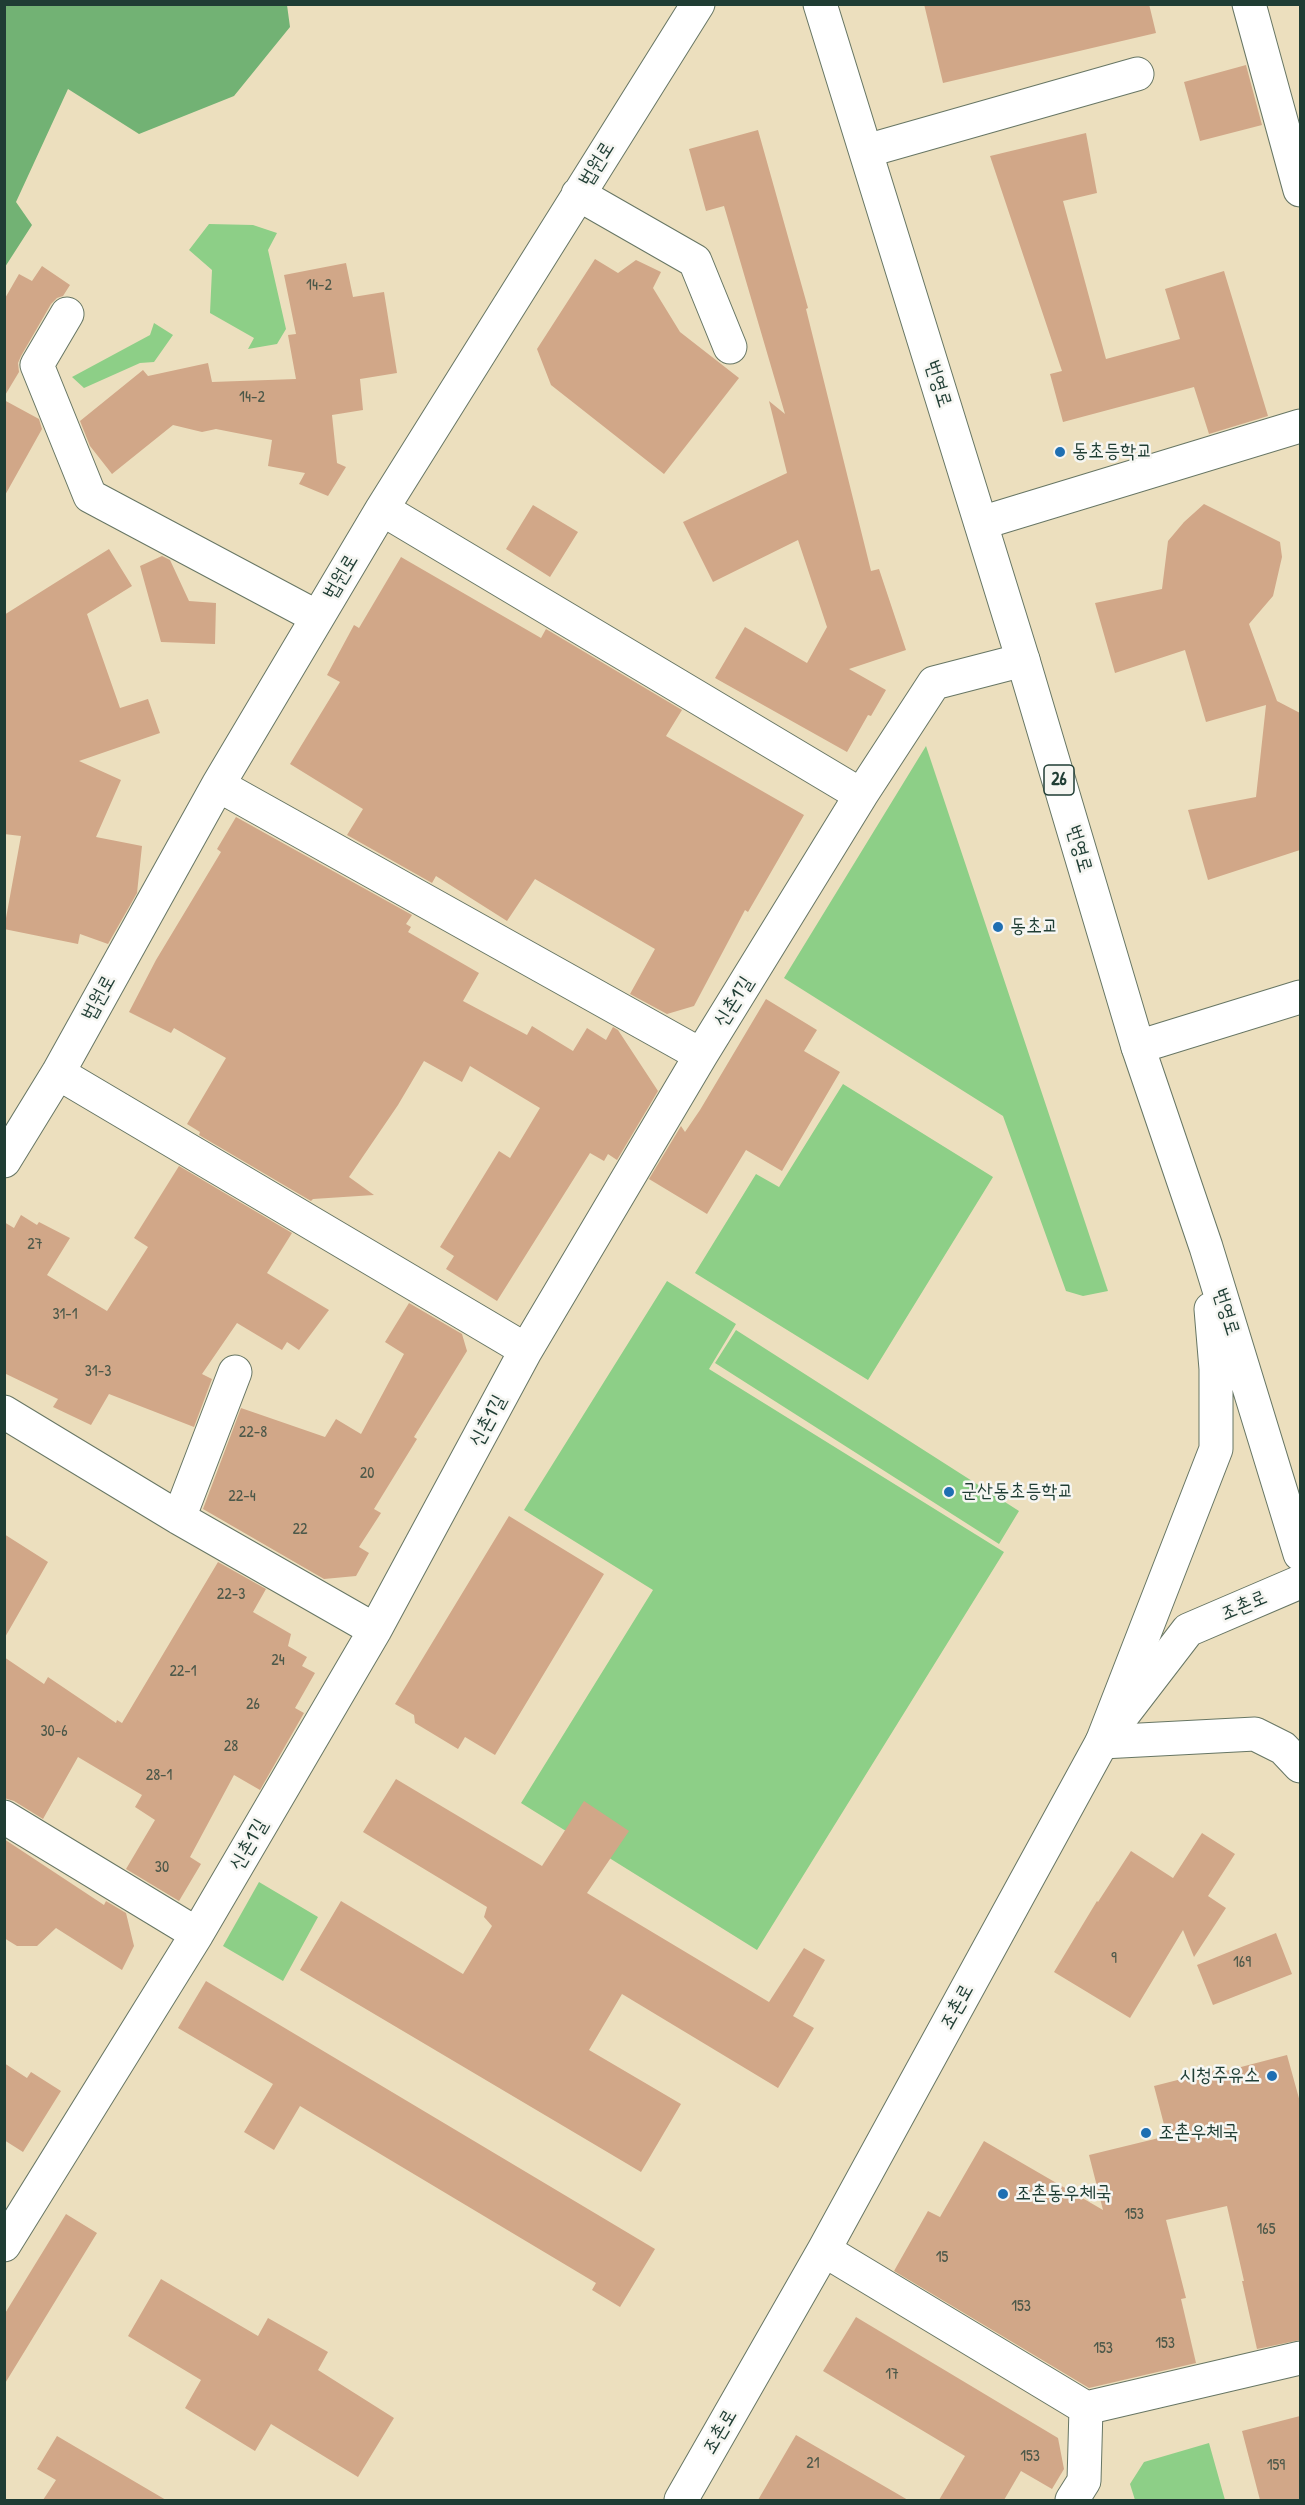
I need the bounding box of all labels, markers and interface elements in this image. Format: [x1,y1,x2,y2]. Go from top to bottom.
street label: 법원로 [574,137,620,191]
house number: 14-2 [306,276,332,296]
street label: 번영로 [919,357,957,411]
house number: 14-2 [239,388,265,408]
place label: 동초등학교 [1072,440,1152,464]
marker: 동초등학교 [1053,445,1067,459]
street label: 법원로 [318,550,364,604]
road number: 26 [1044,765,1074,795]
street label: 번영로 [1061,822,1097,876]
place label: 동초교 [1010,915,1058,939]
marker: 동초교 [991,920,1005,934]
street label: 법원로 [77,971,121,1025]
street label: 신촌1길 [709,972,759,1032]
house number: 27 [27,1235,43,1255]
street label: 번영로 [1207,1285,1245,1339]
house number: 31-1 [52,1305,78,1325]
house number: 31-3 [85,1362,111,1382]
street label: 신촌1길 [464,1391,512,1451]
house number: 22-8 [239,1423,267,1443]
house number: 20 [360,1464,374,1484]
place label: 군산동초등학교 [961,1480,1074,1504]
marker: 군산동초등학교 [942,1485,956,1499]
house number: 22-4 [228,1487,256,1507]
house number: 22 [293,1520,307,1540]
house number: 22-3 [217,1585,245,1605]
street label: 조촌로 [1217,1586,1271,1626]
house number: 24 [271,1651,285,1671]
house number: 22-1 [169,1662,197,1682]
house number: 26 [246,1695,260,1715]
house number: 30-6 [40,1722,68,1742]
house number: 28 [224,1737,238,1757]
house number: 28-1 [146,1766,172,1786]
street label: 신촌1길 [225,1815,273,1875]
house number: 30 [155,1858,169,1878]
house number: 9 [1111,1949,1117,1969]
house number: 169 [1233,1953,1251,1973]
street label: 조촌로 [935,1980,979,2034]
place label: 시청주유소 [1180,2064,1260,2088]
marker: 시청주유소 [1265,2069,1279,2083]
place label: 조촌우체국 [1158,2121,1238,2145]
marker: 조촌우체국 [1139,2126,1153,2140]
place label: 조촌동우체국 [1015,2182,1112,2206]
marker: 조촌동우체국 [996,2187,1010,2201]
house number: 153 [1124,2205,1144,2225]
house number: 165 [1257,2220,1275,2240]
house number: 15 [936,2248,948,2268]
house number: 153 [1011,2297,1031,2317]
house number: 153 [1155,2334,1175,2354]
house number: 153 [1093,2339,1113,2359]
house number: 17 [885,2365,899,2385]
street label: 조촌로 [698,2405,742,2459]
house number: 153 [1020,2447,1040,2467]
house number: 21 [806,2454,820,2474]
house number: 159 [1267,2456,1285,2476]

